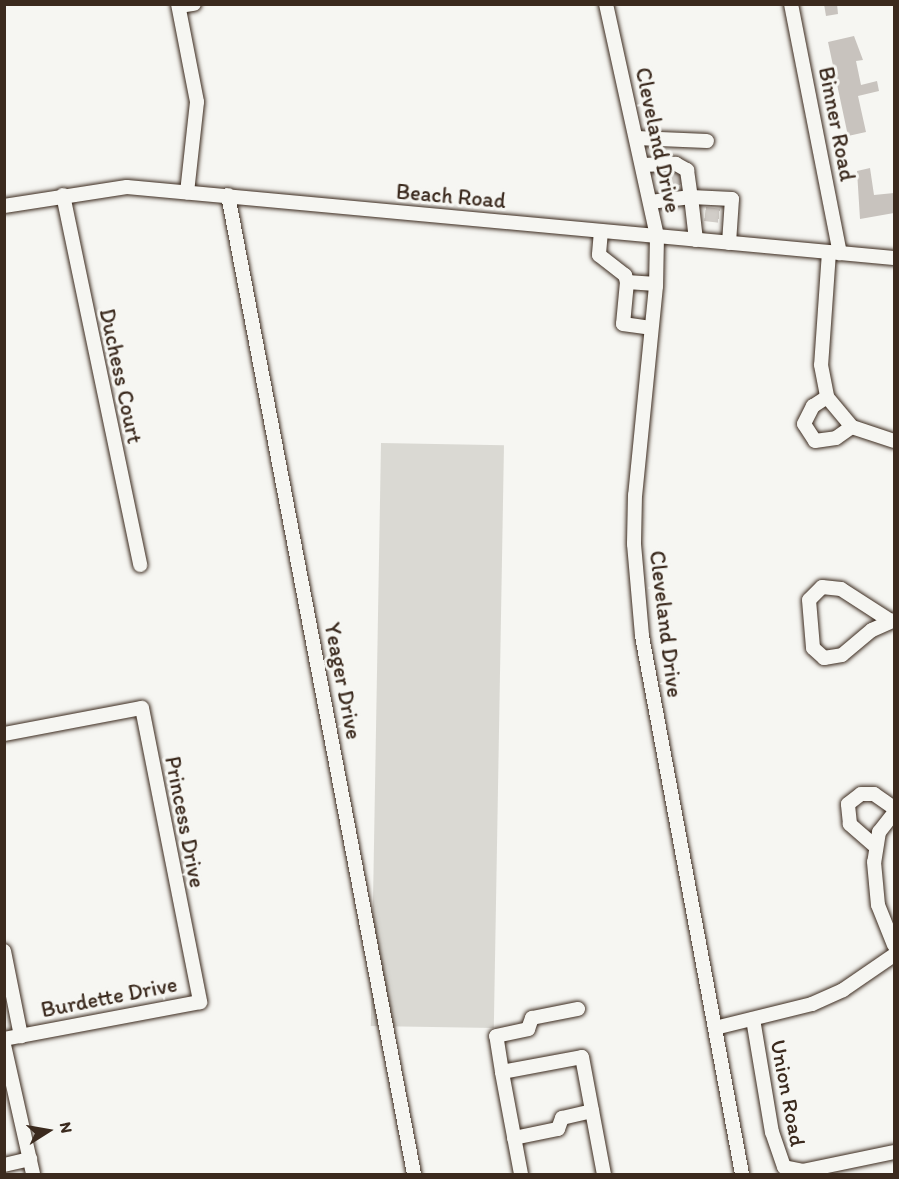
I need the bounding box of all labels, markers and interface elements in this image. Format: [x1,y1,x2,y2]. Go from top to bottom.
street label: Cleveland Drive [630,65,686,215]
street label: Binner Road [813,65,861,183]
street label: Beach Road [395,178,507,214]
street label: Duchess Court [94,306,148,446]
street label: Cleveland Drive [644,549,688,699]
street label: Yeager Drive [319,620,367,742]
street label: Princess Drive [159,754,211,890]
street label: Burdette Drive [39,971,179,1023]
street label: Union Road [765,1038,811,1148]
north arrow [18,1101,78,1161]
text: N [56,1120,77,1135]

